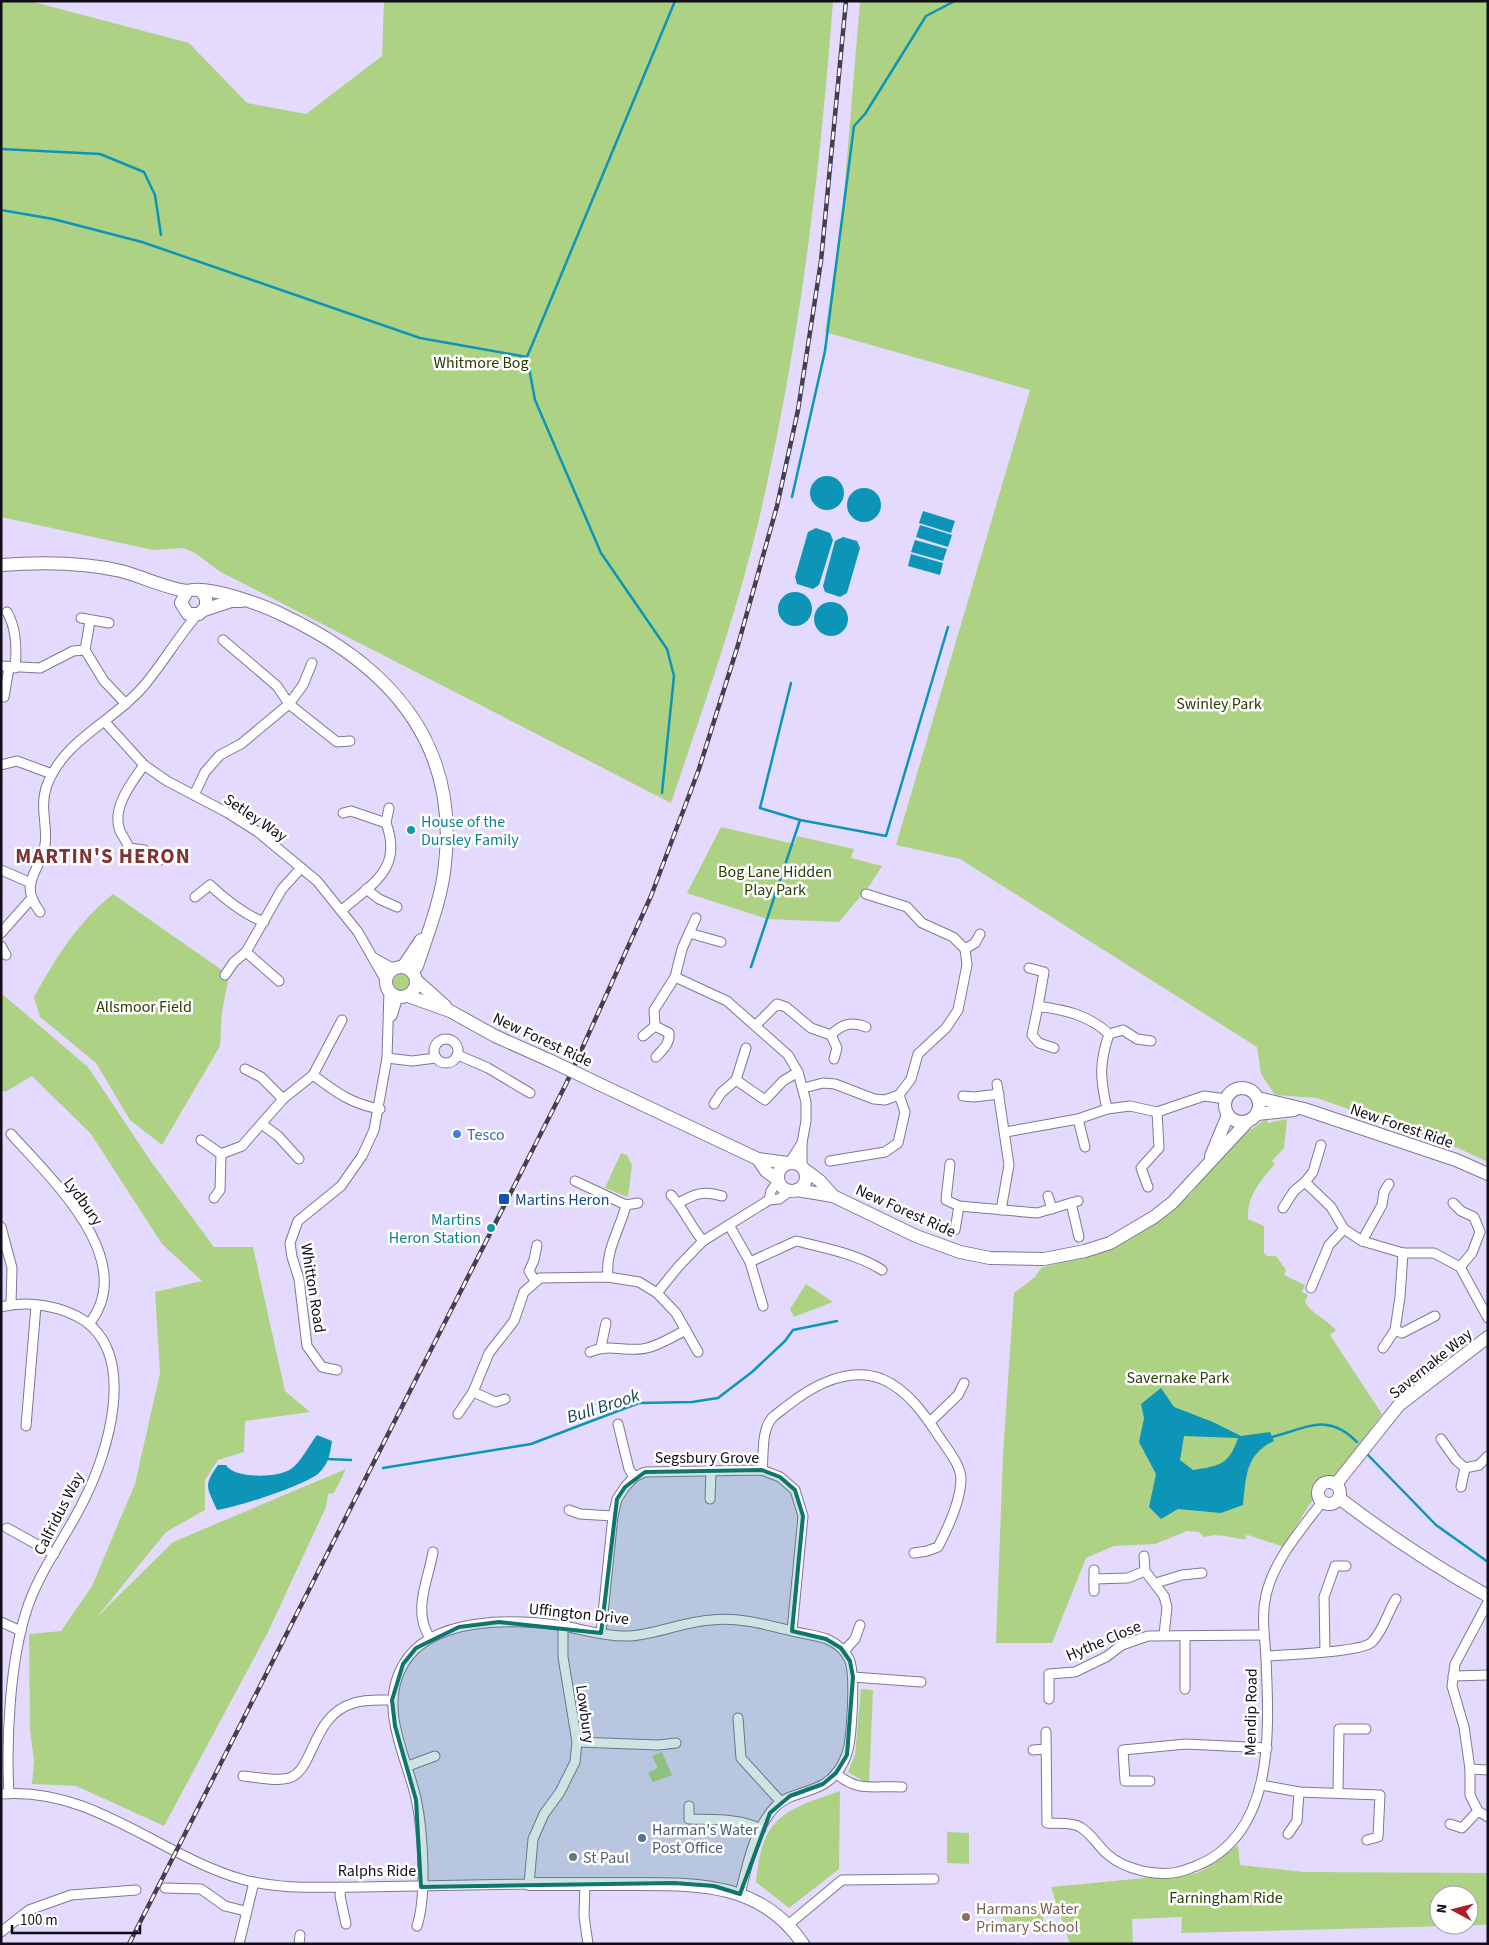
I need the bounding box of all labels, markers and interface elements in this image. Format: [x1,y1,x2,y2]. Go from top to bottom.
park label: Whitmore Bog [433,352,529,374]
park label: Swinley Park [1176,693,1262,715]
street label: Setley Way [219,788,292,847]
place label: House of the Dursley Family [421,811,519,851]
marker: House of the Dursley Family [405,824,417,836]
district label: MARTIN'S HERON [15,841,191,871]
park label: Bog Lane Hidden Play Park [718,861,832,901]
park label: Allsmoor Field [96,996,192,1018]
street label: New Forest Ride [489,1007,596,1073]
street label: New Forest Ride [1347,1098,1456,1154]
place label: Tesco [467,1124,505,1146]
marker: Tesco [451,1128,463,1140]
street label: Lydbury [58,1173,108,1231]
street label: New Forest Ride [852,1179,959,1243]
place label: Martins Heron [515,1189,609,1211]
marker: Martins Heron [497,1192,511,1206]
place label: Martins Heron Station [389,1209,481,1249]
marker: Martins Heron Station [485,1222,497,1234]
street label: Whitton Road [295,1242,331,1335]
street label: Savernake Way [1384,1323,1477,1404]
park label: Savernake Park [1126,1367,1230,1389]
water label: Bull Brook [563,1383,643,1430]
street label: Segsbury Grove [655,1447,759,1469]
street label: Calfridus Way [28,1468,90,1559]
street label: Uffington Drive [528,1598,630,1630]
street label: Hythe Close [1062,1615,1144,1667]
street label: Mendip Road [1239,1668,1263,1756]
street label: Lowbury [570,1684,600,1745]
place label: Harman's Water Post Office [652,1819,759,1859]
marker: Harman's Water Post Office [636,1832,648,1844]
place label: St Paul [583,1847,629,1869]
marker: St Paul [567,1851,579,1863]
street label: Ralphs Ride [338,1860,416,1882]
north arrow [1429,1885,1479,1935]
park label: Farningham Ride [1169,1887,1283,1909]
place label: Harmans Water Primary School [976,1898,1079,1938]
scale bar [12,1902,140,1934]
text: N [1432,1903,1453,1914]
text: 100 m [20,1910,58,1931]
marker: Harmans Water Primary School [960,1911,972,1923]

